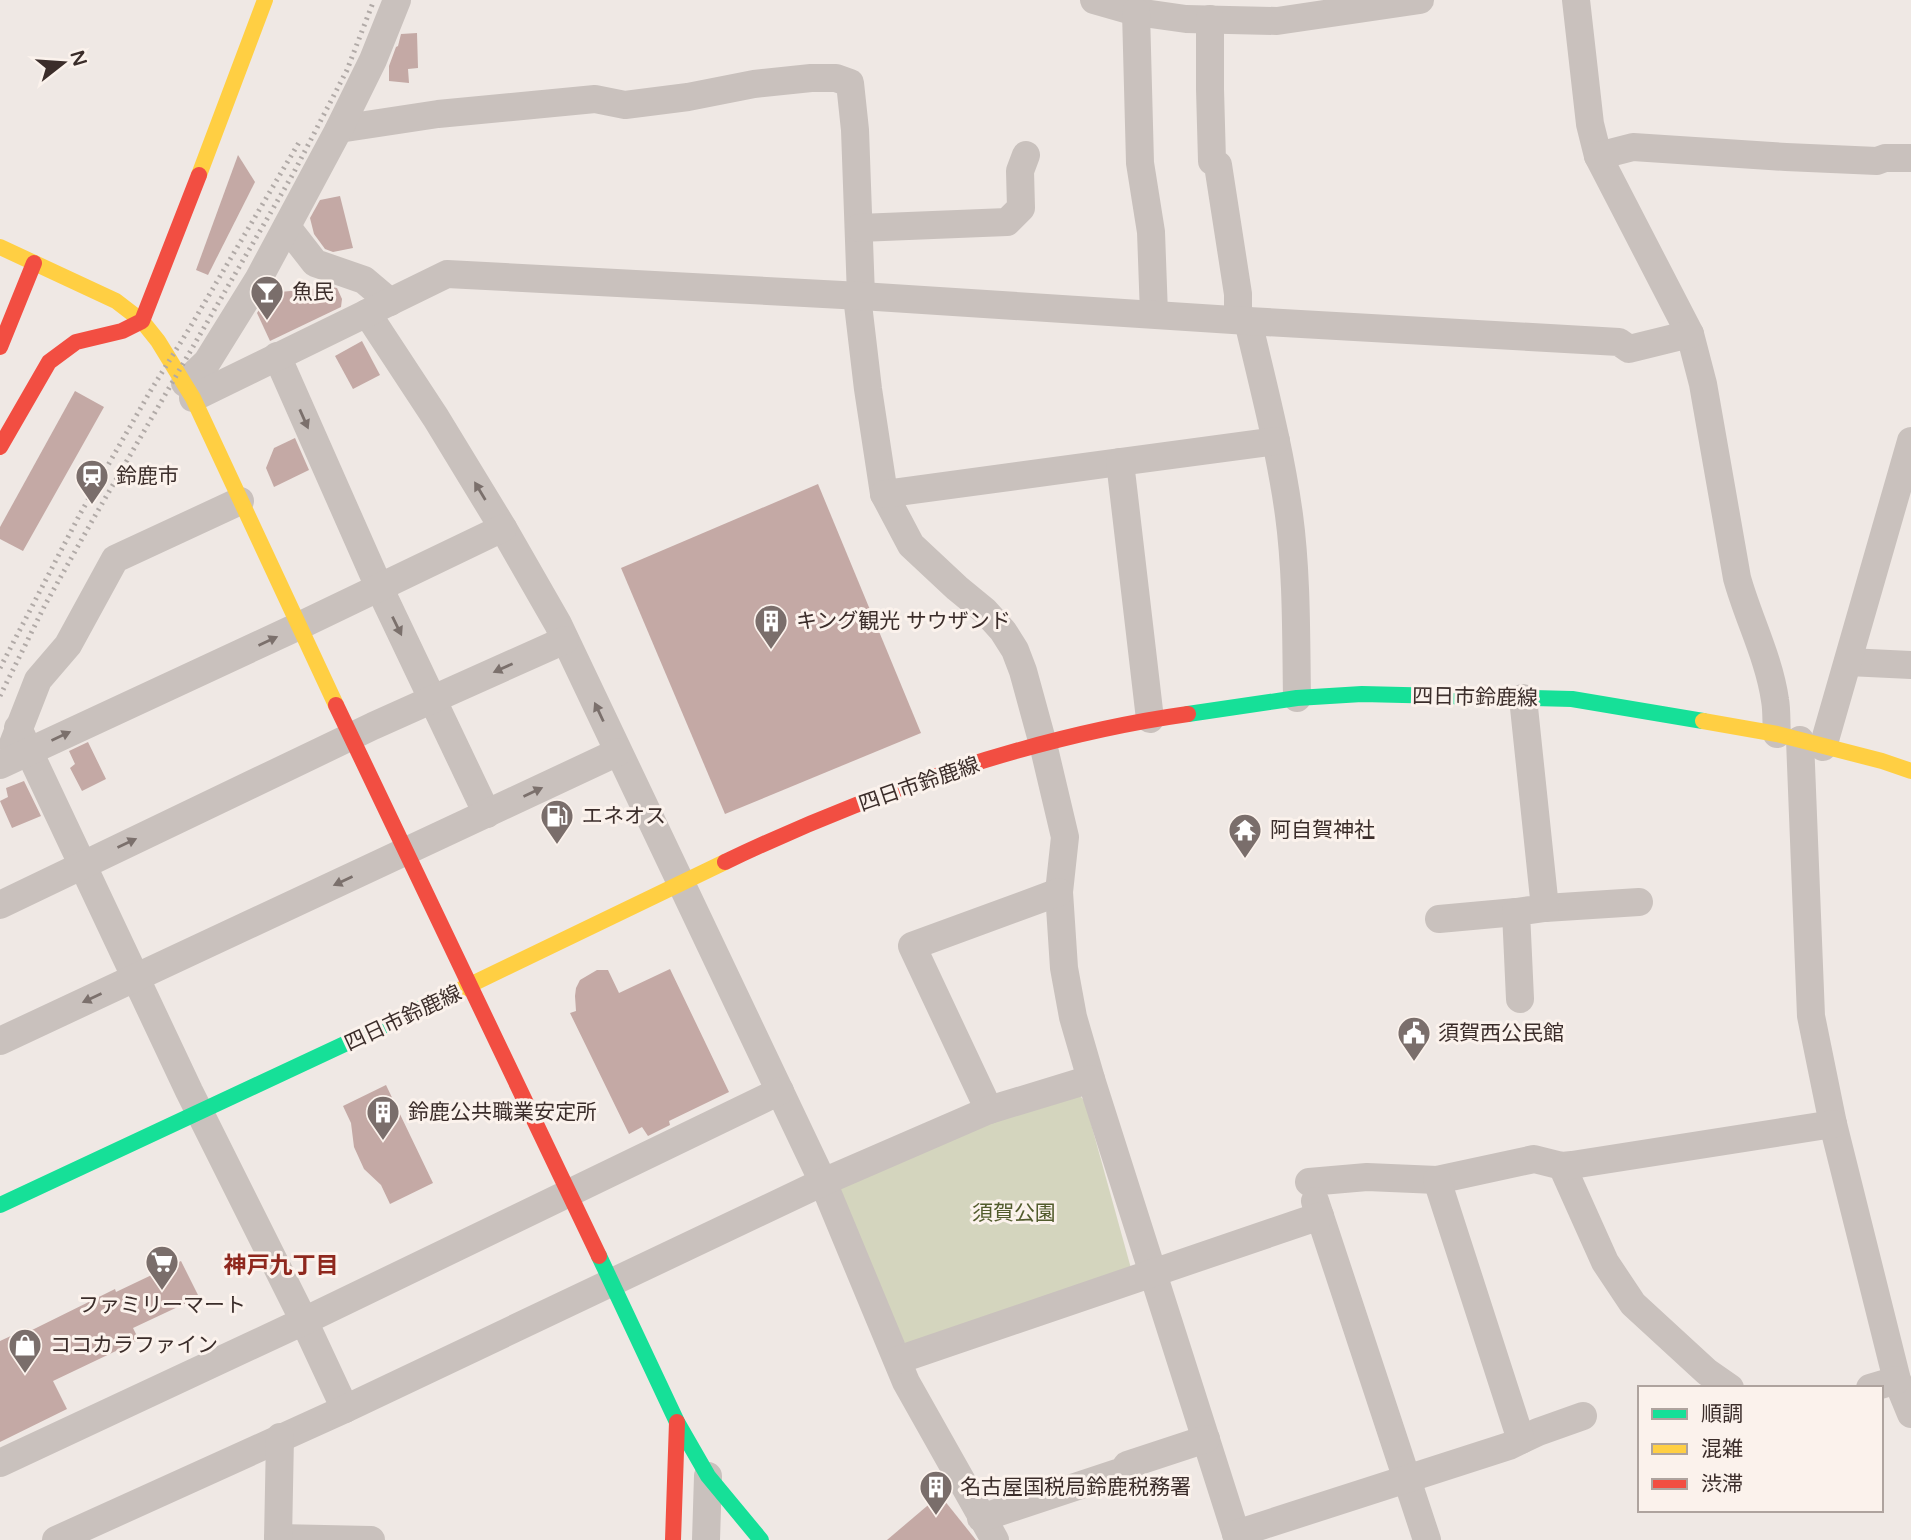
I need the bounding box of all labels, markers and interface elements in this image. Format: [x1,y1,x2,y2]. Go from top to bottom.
north arrow [28,28,98,98]
text: N [66,48,91,69]
bar icon: 魚民 [248,273,286,322]
place label: 魚民 [292,280,334,305]
one-way arrow [298,409,310,429]
station icon: 鈴鹿市 [73,457,111,506]
place label: 鈴鹿市 [116,464,179,489]
one-way arrow [474,481,487,500]
building icon: キング観光 サウザンド [752,602,790,651]
place label: キング観光 サウザンド [796,609,1011,634]
one-way arrow [392,616,403,636]
one-way arrow [258,635,278,646]
one-way arrow [493,662,513,674]
street label: 四日市鈴鹿線 [1412,684,1538,711]
one-way arrow [593,702,604,723]
one-way arrow [51,730,72,741]
street label: 四日市鈴鹿線 [856,752,983,817]
one-way arrow [523,786,543,798]
fuel station icon: エネオス [538,797,576,846]
place label: エネオス [582,804,666,829]
temple icon: 阿自賀神社 [1226,811,1264,860]
place label: 阿自賀神社 [1270,818,1375,843]
one-way arrow [117,837,138,848]
one-way arrow [333,875,353,887]
street label: 四日市鈴鹿線 [341,980,466,1056]
one-way arrow [82,993,103,1004]
public building icon: 須賀西公民館 [1395,1014,1433,1063]
place label: 須賀西公民館 [1438,1021,1564,1046]
building icon: 鈴鹿公共職業安定所 [364,1093,402,1142]
place label: 鈴鹿公共職業安定所 [408,1100,597,1125]
park label: 須賀公園 [972,1201,1056,1226]
supermarket icon: ファミリーマート [143,1243,181,1292]
district label: 神戸九丁目 [224,1252,339,1280]
place label: ファミリーマート [78,1293,246,1318]
shop icon: ココカラファイン [6,1326,44,1375]
place label: ココカラファイン [50,1333,218,1358]
legend [1638,1386,1883,1512]
text: 順調 [1701,1402,1743,1427]
text: 混雑 [1701,1437,1743,1462]
building icon: 名古屋国税局鈴鹿税務署 [917,1468,955,1517]
text: 渋滞 [1701,1472,1743,1497]
place label: 名古屋国税局鈴鹿税務署 [960,1475,1191,1500]

